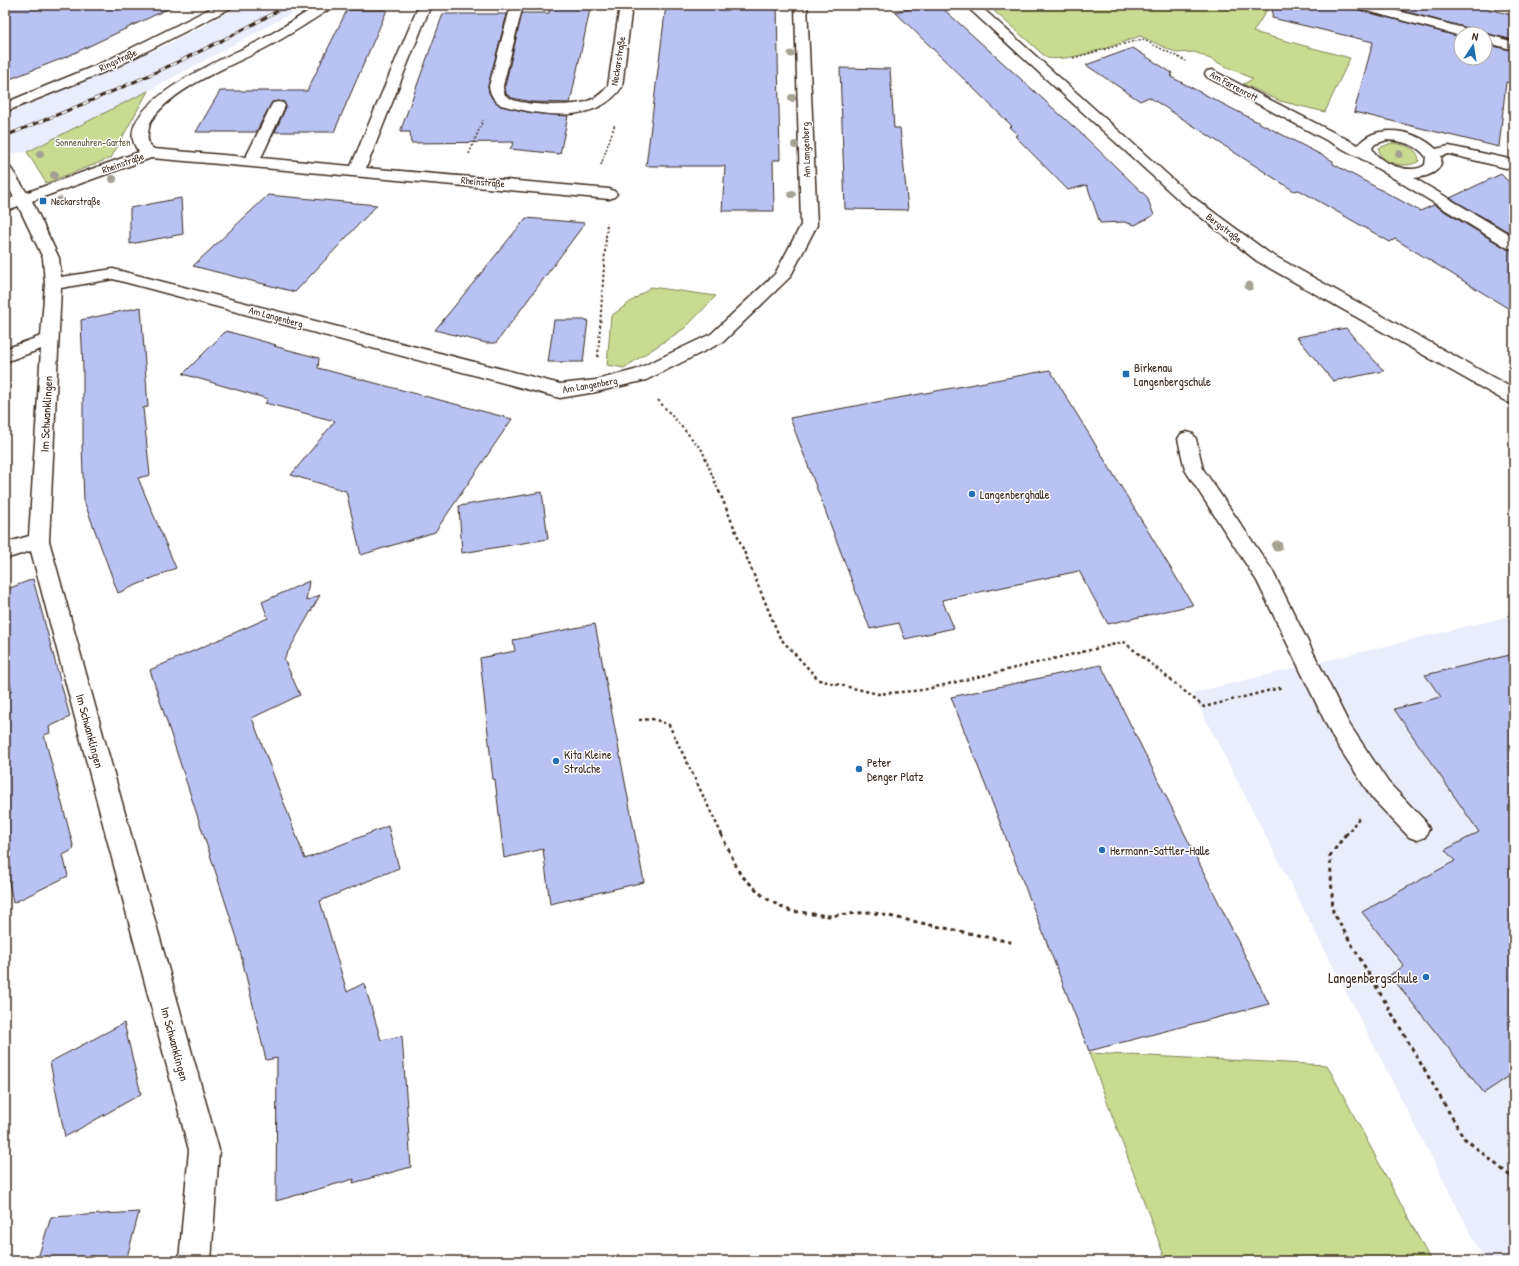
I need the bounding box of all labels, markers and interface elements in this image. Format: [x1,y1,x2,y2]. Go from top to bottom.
north arrow [1453,26,1493,66]
text: N [1471,29,1480,44]
street label: Neckarstraße [608,36,628,86]
street label: Ringstraße [97,46,139,74]
street label: Am Farrenrott [1208,68,1261,104]
street label: Am Langenberg [799,122,813,178]
park label: Sonnenuhren-Garten [55,136,131,149]
street label: Rheinstraße [100,149,146,177]
street label: Rheinstraße [461,174,505,190]
place label: Neckarstraße [51,195,100,208]
marker: Neckarstraße [38,196,48,206]
street label: Bergstraße [1203,210,1245,246]
street label: Am Langenberg [248,304,305,331]
place label: Birkenau Langenbergschule [1134,359,1211,390]
marker: Birkenau Langenbergschule [1121,369,1131,379]
street label: Am Langenberg [562,374,619,396]
street label: Im Schwanklingen [36,375,56,453]
place label: Langenberghalle [980,486,1050,503]
marker: Langenberghalle [967,489,977,499]
street label: Im Schwanklingen [72,692,108,770]
place label: Kita Kleine Strolche [564,746,612,777]
place label: Peter Denger Platz [867,754,923,785]
marker: Kita Kleine Strolche [551,756,561,766]
marker: Peter Denger Platz [854,764,864,774]
place label: Hermann-Sattler-Halle [1110,842,1210,859]
marker: Hermann-Sattler-Halle [1097,845,1107,855]
place label: Langenbergschule [1328,968,1418,988]
marker: Langenbergschule [1421,972,1431,982]
street label: Im Schwanklingen [157,1005,193,1083]

